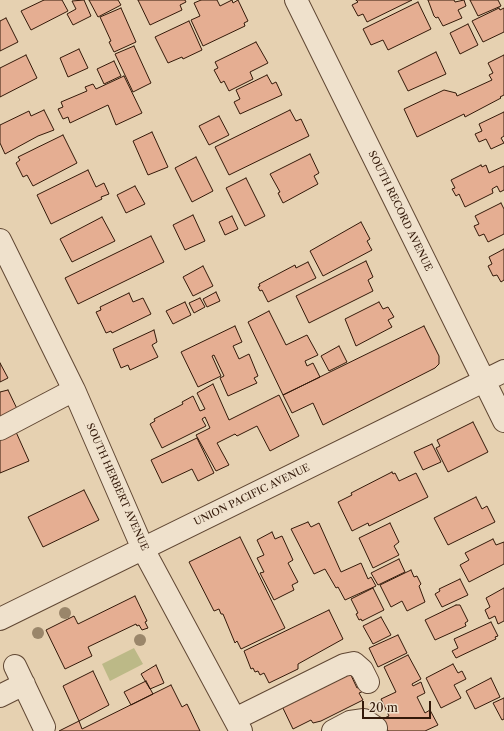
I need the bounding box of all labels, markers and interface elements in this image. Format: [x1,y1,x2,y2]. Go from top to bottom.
street label: SOUTH RECORD AVENUE [366,149,434,273]
street label: SOUTH HERBERT AVENUE [83,421,151,553]
street label: UNION PACIFIC AVENUE [192,462,312,528]
scale bar [364,693,433,719]
text: 20 m [369,700,398,715]

